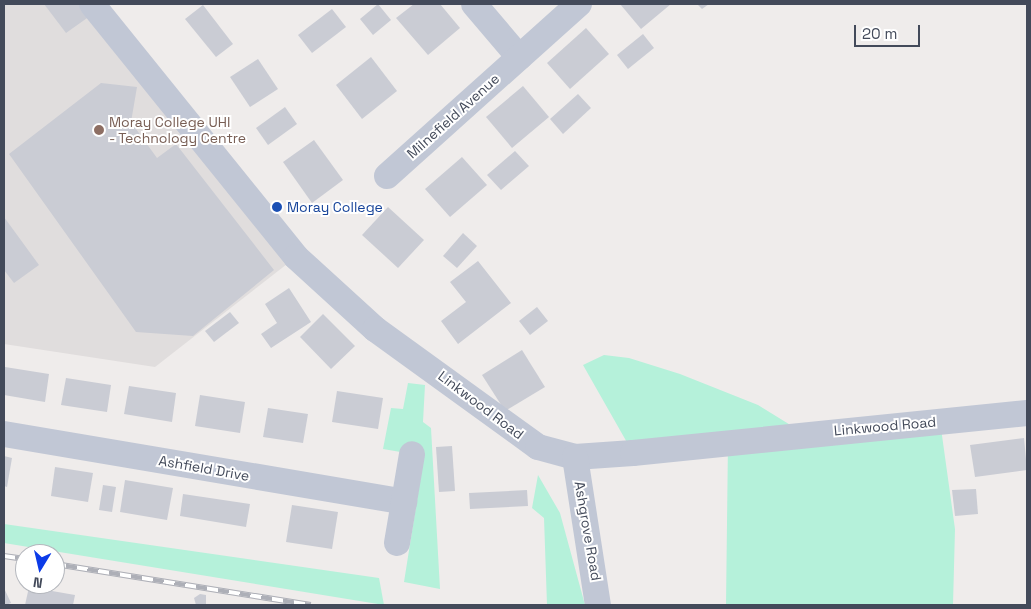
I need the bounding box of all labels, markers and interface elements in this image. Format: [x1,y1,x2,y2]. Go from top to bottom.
scale bar [856,15,922,47]
text: 20 m [862,24,897,43]
street label: Milnefield Avenue [403,70,503,162]
place label: Moray College UHI - Technology Centre [109,114,247,146]
marker: Moray College UHI - Technology Centre [93,124,105,136]
place label: Moray College [287,199,383,215]
marker: Moray College [271,201,283,213]
street label: Linkwood Road [435,367,527,443]
street label: Linkwood Road [833,413,937,439]
street label: Ashfield Drive [157,452,251,484]
street label: Ashgrove Road [571,480,605,582]
north arrow [15,544,65,594]
text: N [32,573,44,592]

